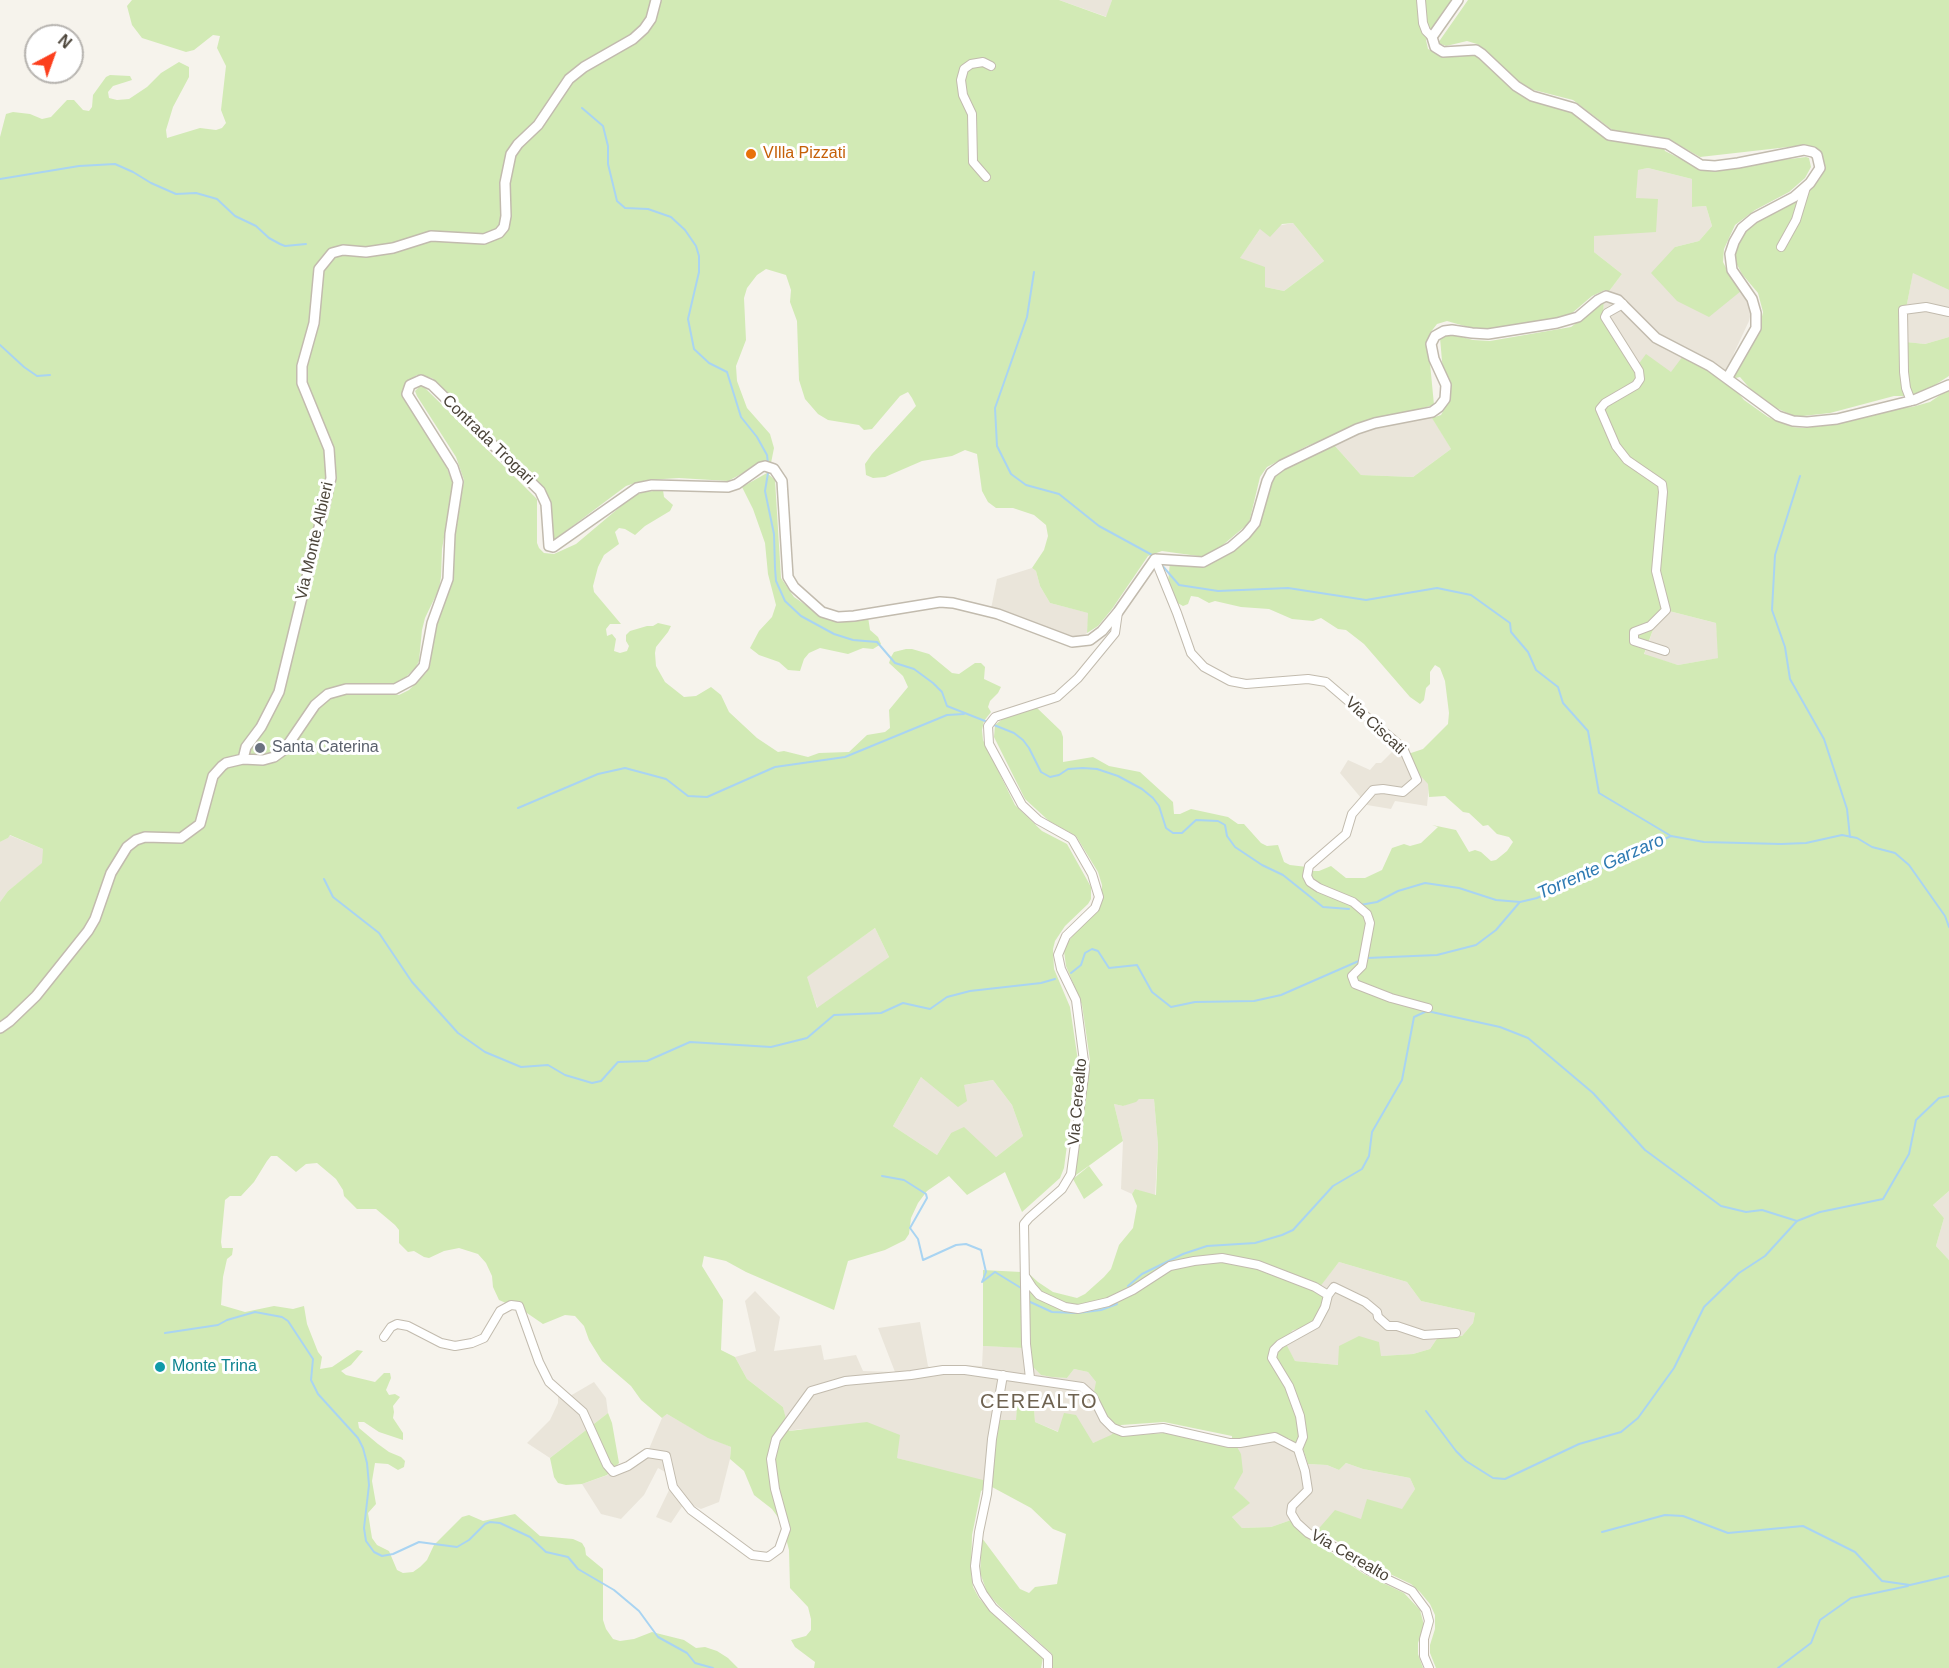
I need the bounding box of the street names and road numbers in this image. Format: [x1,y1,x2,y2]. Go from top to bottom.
street label: Contrada Trogari [438,391,538,489]
street label: Via Monte Albieri [292,480,338,602]
street label: Via Ciscati [1341,693,1409,759]
street label: Via Cerealto [1065,1057,1091,1147]
street label: Via Cerealto [1307,1526,1393,1586]

